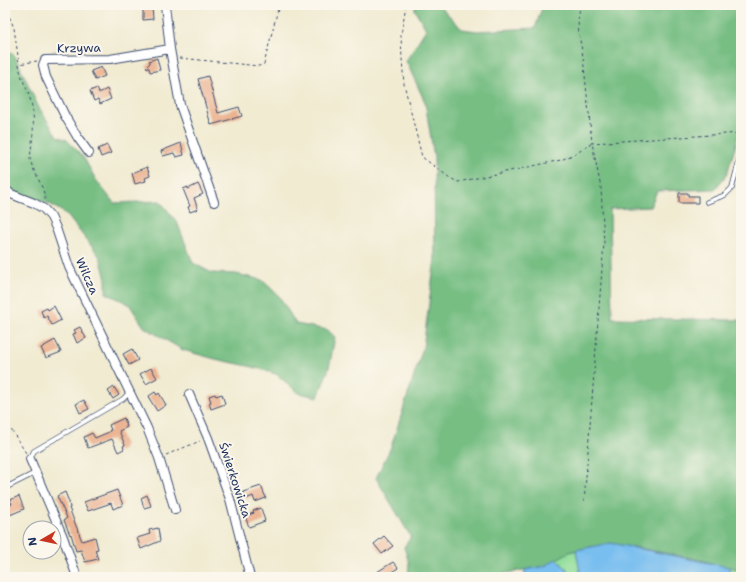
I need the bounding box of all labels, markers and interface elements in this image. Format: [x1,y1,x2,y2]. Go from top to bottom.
street label: Krzywa [57,40,102,56]
street label: Wilcza [72,255,102,297]
street label: Świerkowicka [215,440,255,520]
north arrow [22,520,62,560]
text: N [24,536,41,547]

